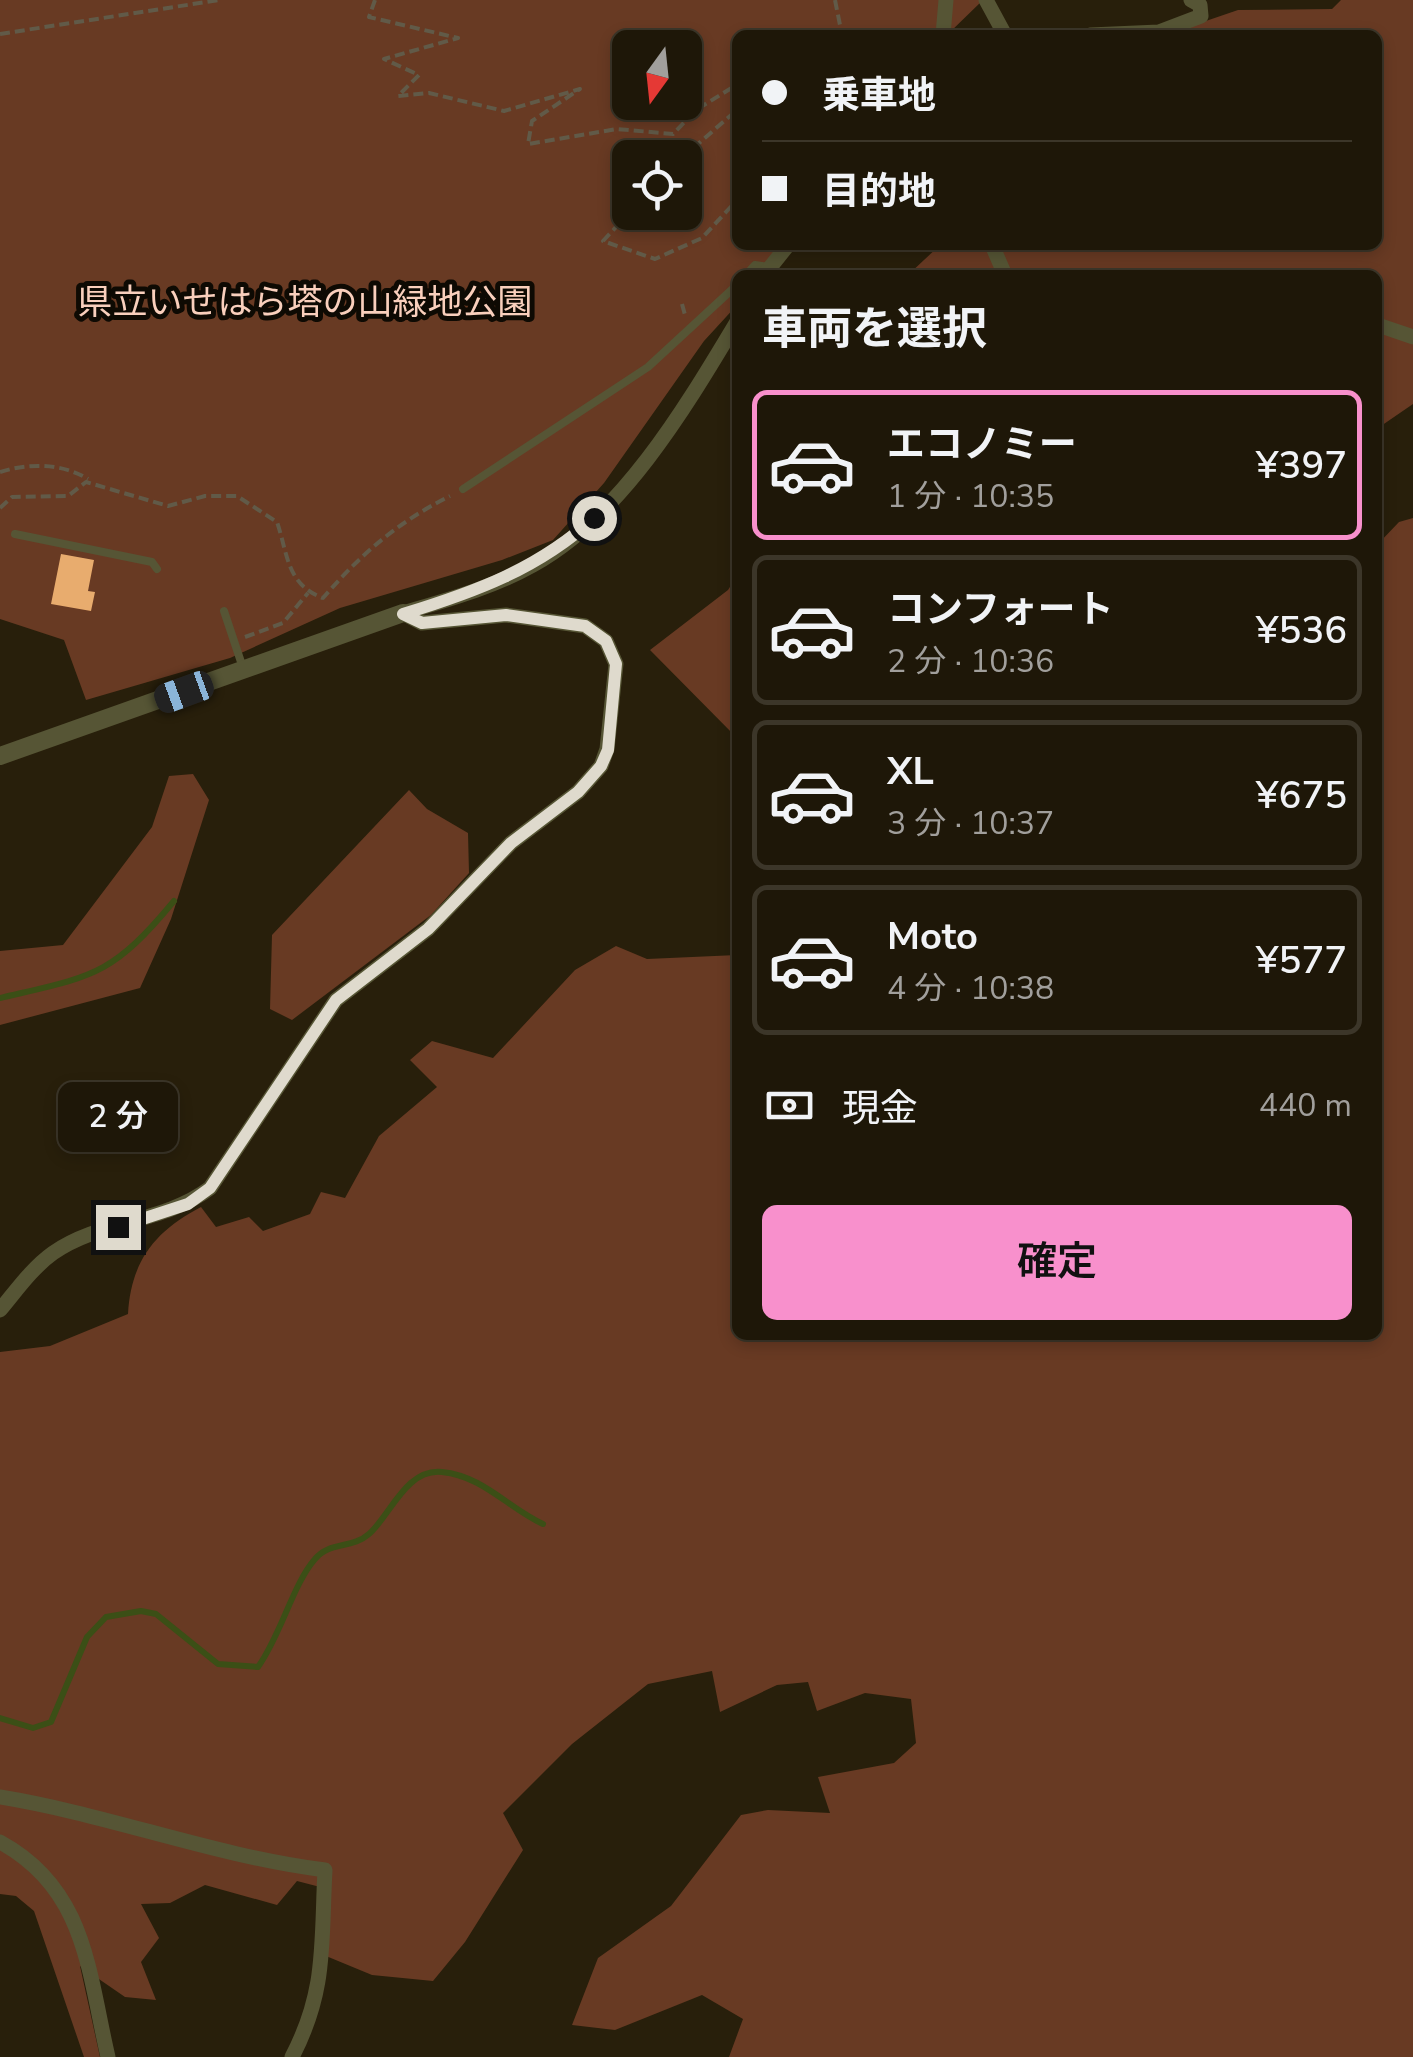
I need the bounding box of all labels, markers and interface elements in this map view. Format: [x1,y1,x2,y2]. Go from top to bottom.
north arrow [612,30,702,120]
map controls [612,30,702,230]
text: 乗車地 [822,70,936,121]
button: locate [612,140,702,230]
text: 目的地 [822,166,936,217]
park label: 県立いせはら塔の山緑地公園 [77,279,533,326]
text: 車両を選択 [762,299,987,360]
text: エコノミー [887,419,1077,470]
icon: car [767,420,857,510]
text: ¥397 [1256,440,1347,491]
text: 1 分 · 10:35 [887,475,1054,518]
route start [572,496,617,541]
text: コンフォート [887,584,1114,635]
icon: car [767,585,857,675]
text: ¥536 [1256,605,1347,656]
text: 2 分 · 10:36 [887,640,1054,683]
car [151,668,217,716]
text: XL [887,746,934,797]
icon: car [767,750,857,840]
text: ¥675 [1256,770,1347,821]
text: 3 分 · 10:37 [887,802,1054,845]
text: Moto [887,911,978,962]
icon: car [767,915,857,1005]
text: ¥577 [1256,935,1347,986]
text: 4 分 · 10:38 [887,967,1054,1010]
icon: cash [762,1078,817,1133]
callout: 2 分 [58,1082,178,1152]
text: 現金 [842,1083,918,1134]
text: 440 m [1259,1084,1352,1127]
text: 2 分 [88,1095,148,1138]
route end [96,1205,141,1250]
button: 確定 [762,1205,1352,1320]

